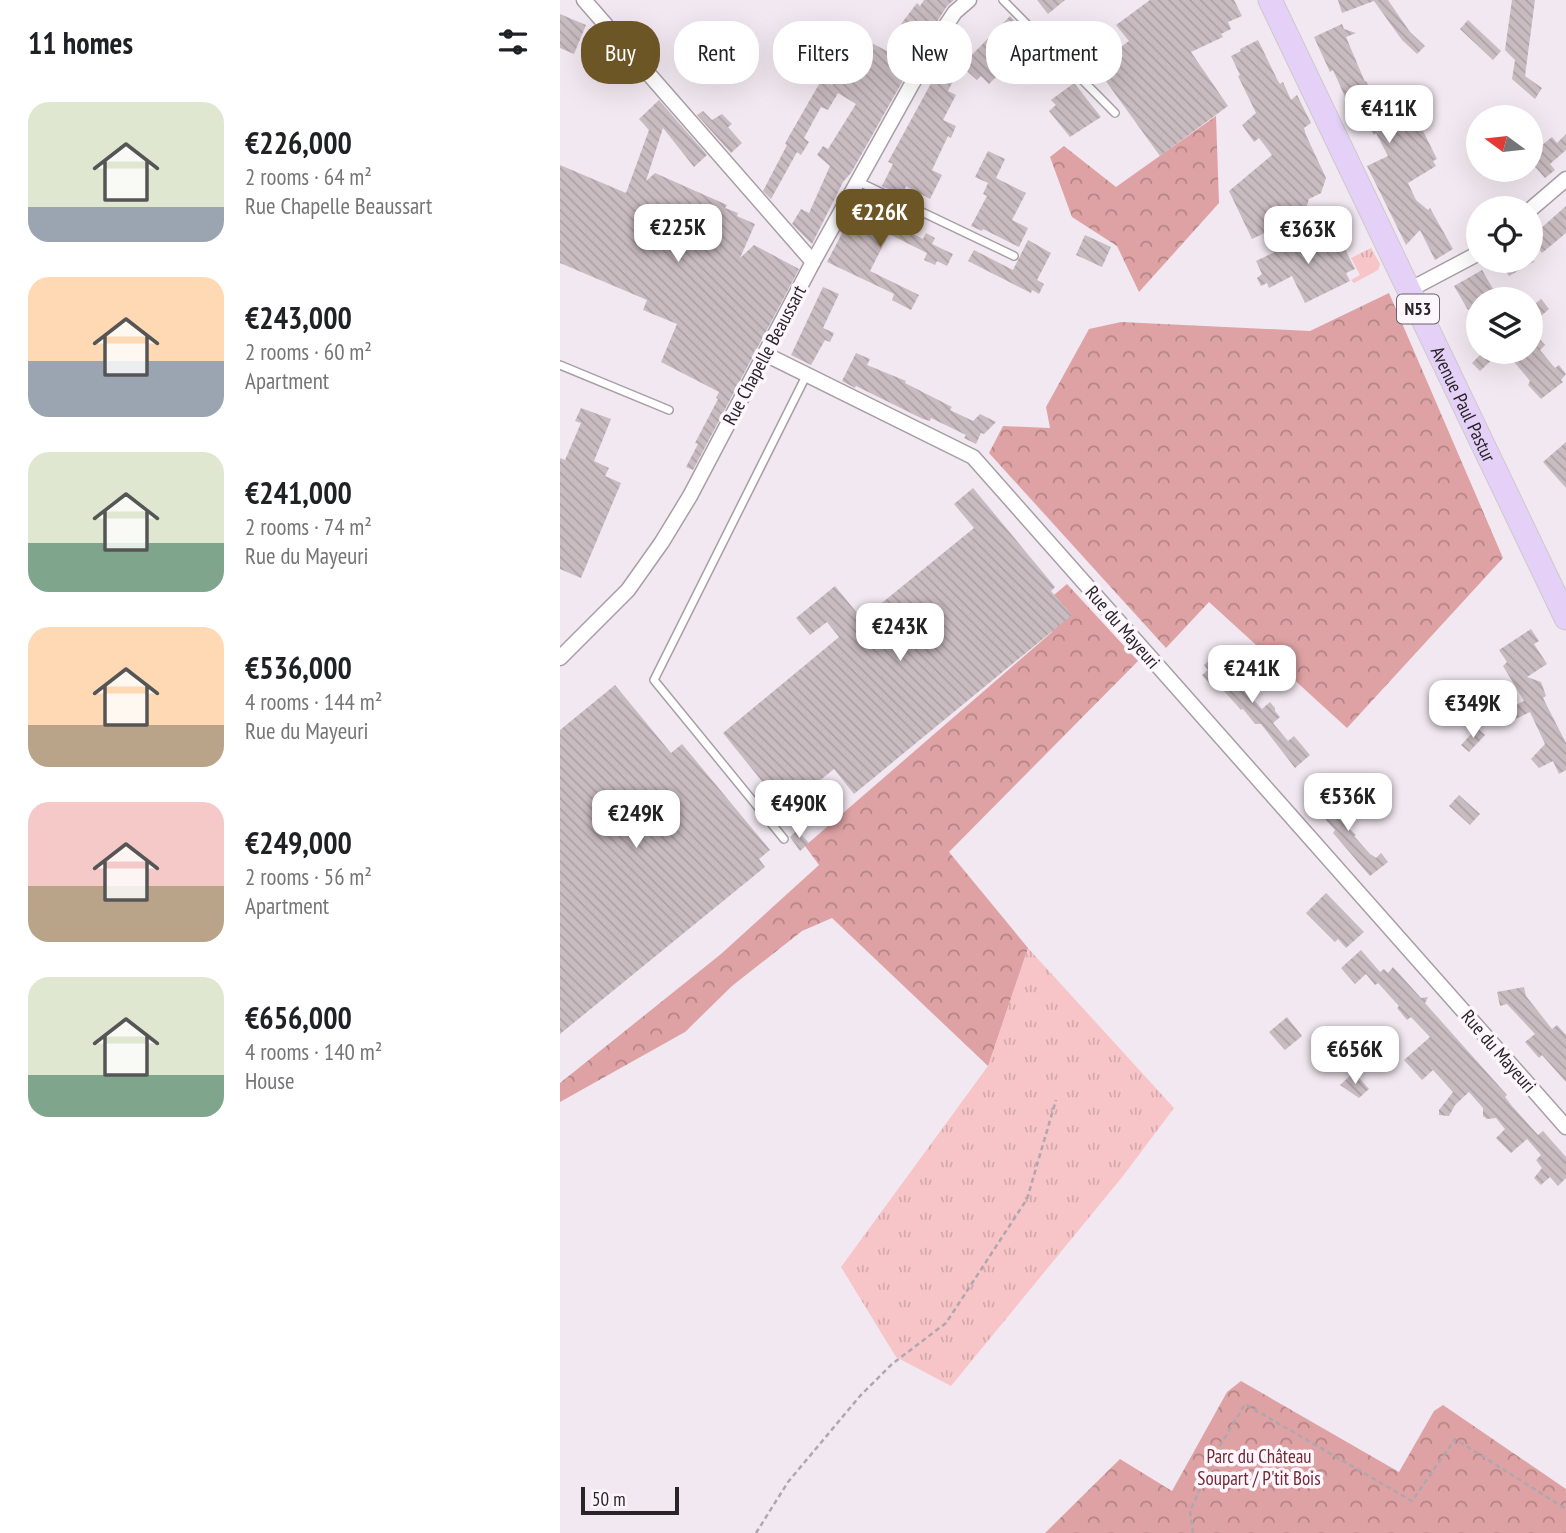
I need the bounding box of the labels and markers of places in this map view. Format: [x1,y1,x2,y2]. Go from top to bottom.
pin: €411K [1340,86,1438,145]
pin: €226K [831,190,929,249]
pin: €225K [629,204,727,264]
pin: €363K [1259,206,1357,266]
pin: €243K [851,604,949,663]
pin: €241K [1203,646,1301,705]
pin: €349K [1424,680,1522,740]
pin: €536K [1299,774,1397,833]
pin: €490K [750,780,848,840]
pin: €249K [587,790,685,850]
pin: €656K [1306,1026,1404,1086]

